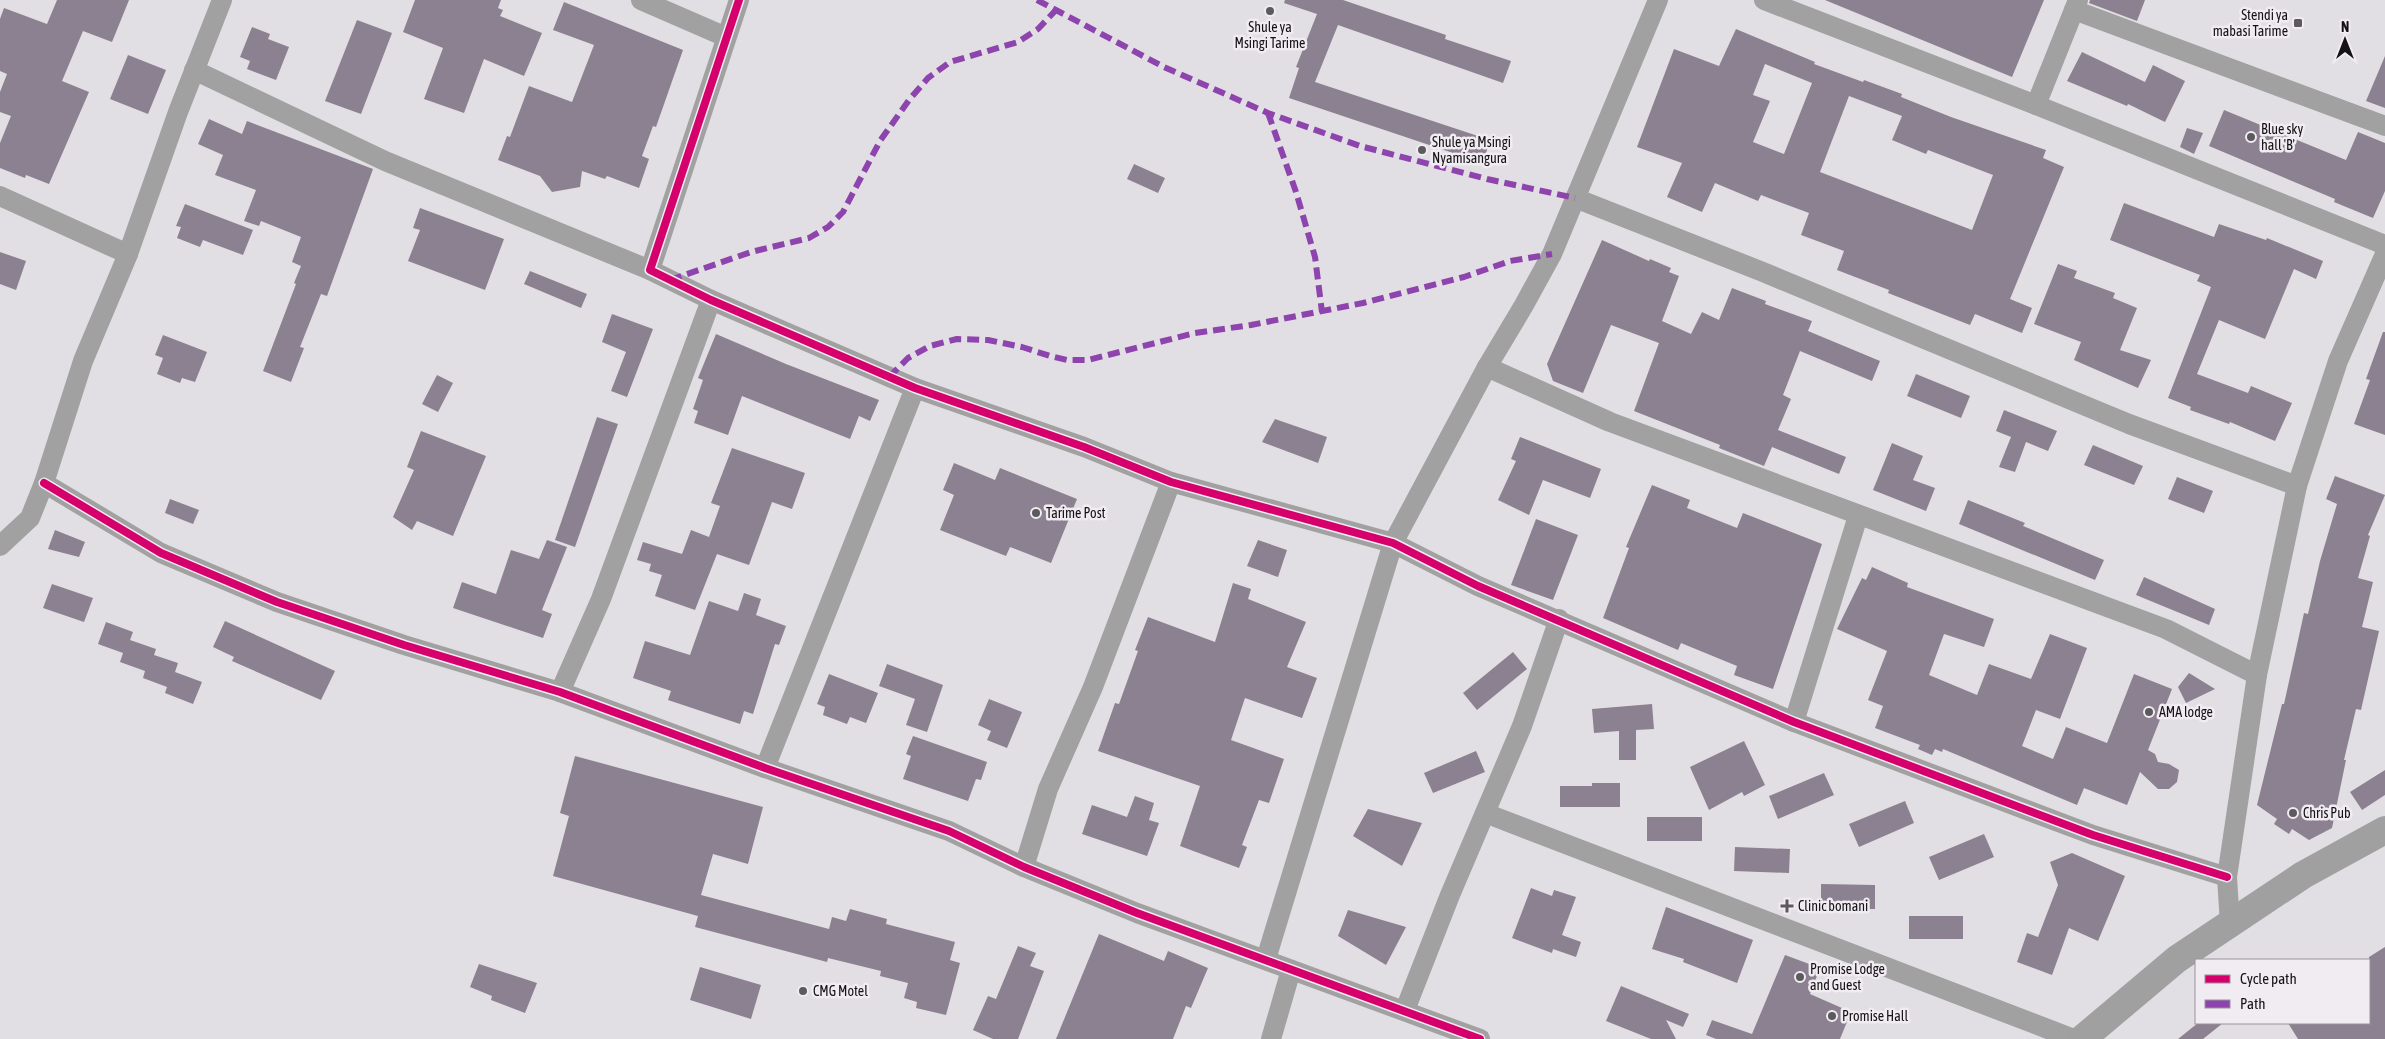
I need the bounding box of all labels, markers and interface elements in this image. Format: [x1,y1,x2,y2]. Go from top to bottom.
marker: Shule ya Msingi Tarime [1264,5,1276,17]
place label: Stendi ya mabasi Tarime [2213,7,2288,39]
north arrow [2320,15,2370,65]
marker: Stendi ya mabasi Tarime [2292,17,2304,29]
place label: Shule ya Msingi Tarime [1235,19,1305,51]
text: N [2341,19,2349,35]
place label: Blue sky hall 'B' [2261,121,2303,153]
marker: Blue sky hall 'B' [2245,131,2257,143]
place label: Shule ya Msingi Nyamisangura [1432,134,1511,166]
marker: Shule ya Msingi Nyamisangura [1416,144,1428,156]
place label: Tarime Post [1046,505,1106,521]
marker: Tarime Post [1030,507,1042,519]
place label: AMA lodge [2159,704,2213,720]
marker: AMA lodge [2143,706,2155,718]
place label: Chris Pub [2303,805,2351,821]
marker: Chris Pub [2287,807,2299,819]
place label: Clinic bomani [1798,898,1868,914]
marker: Clinic bomani [1780,899,1794,913]
legend [2195,959,2370,1024]
place label: Promise Lodge and Guest [1810,961,1885,993]
text: Cycle path [2240,970,2297,987]
marker: Promise Lodge and Guest [1794,971,1806,983]
place label: CMG Motel [813,983,868,999]
marker: CMG Motel [797,985,809,997]
text: Path [2240,995,2266,1012]
place label: Promise Hall [1842,1008,1908,1024]
marker: Promise Hall [1826,1010,1838,1022]

